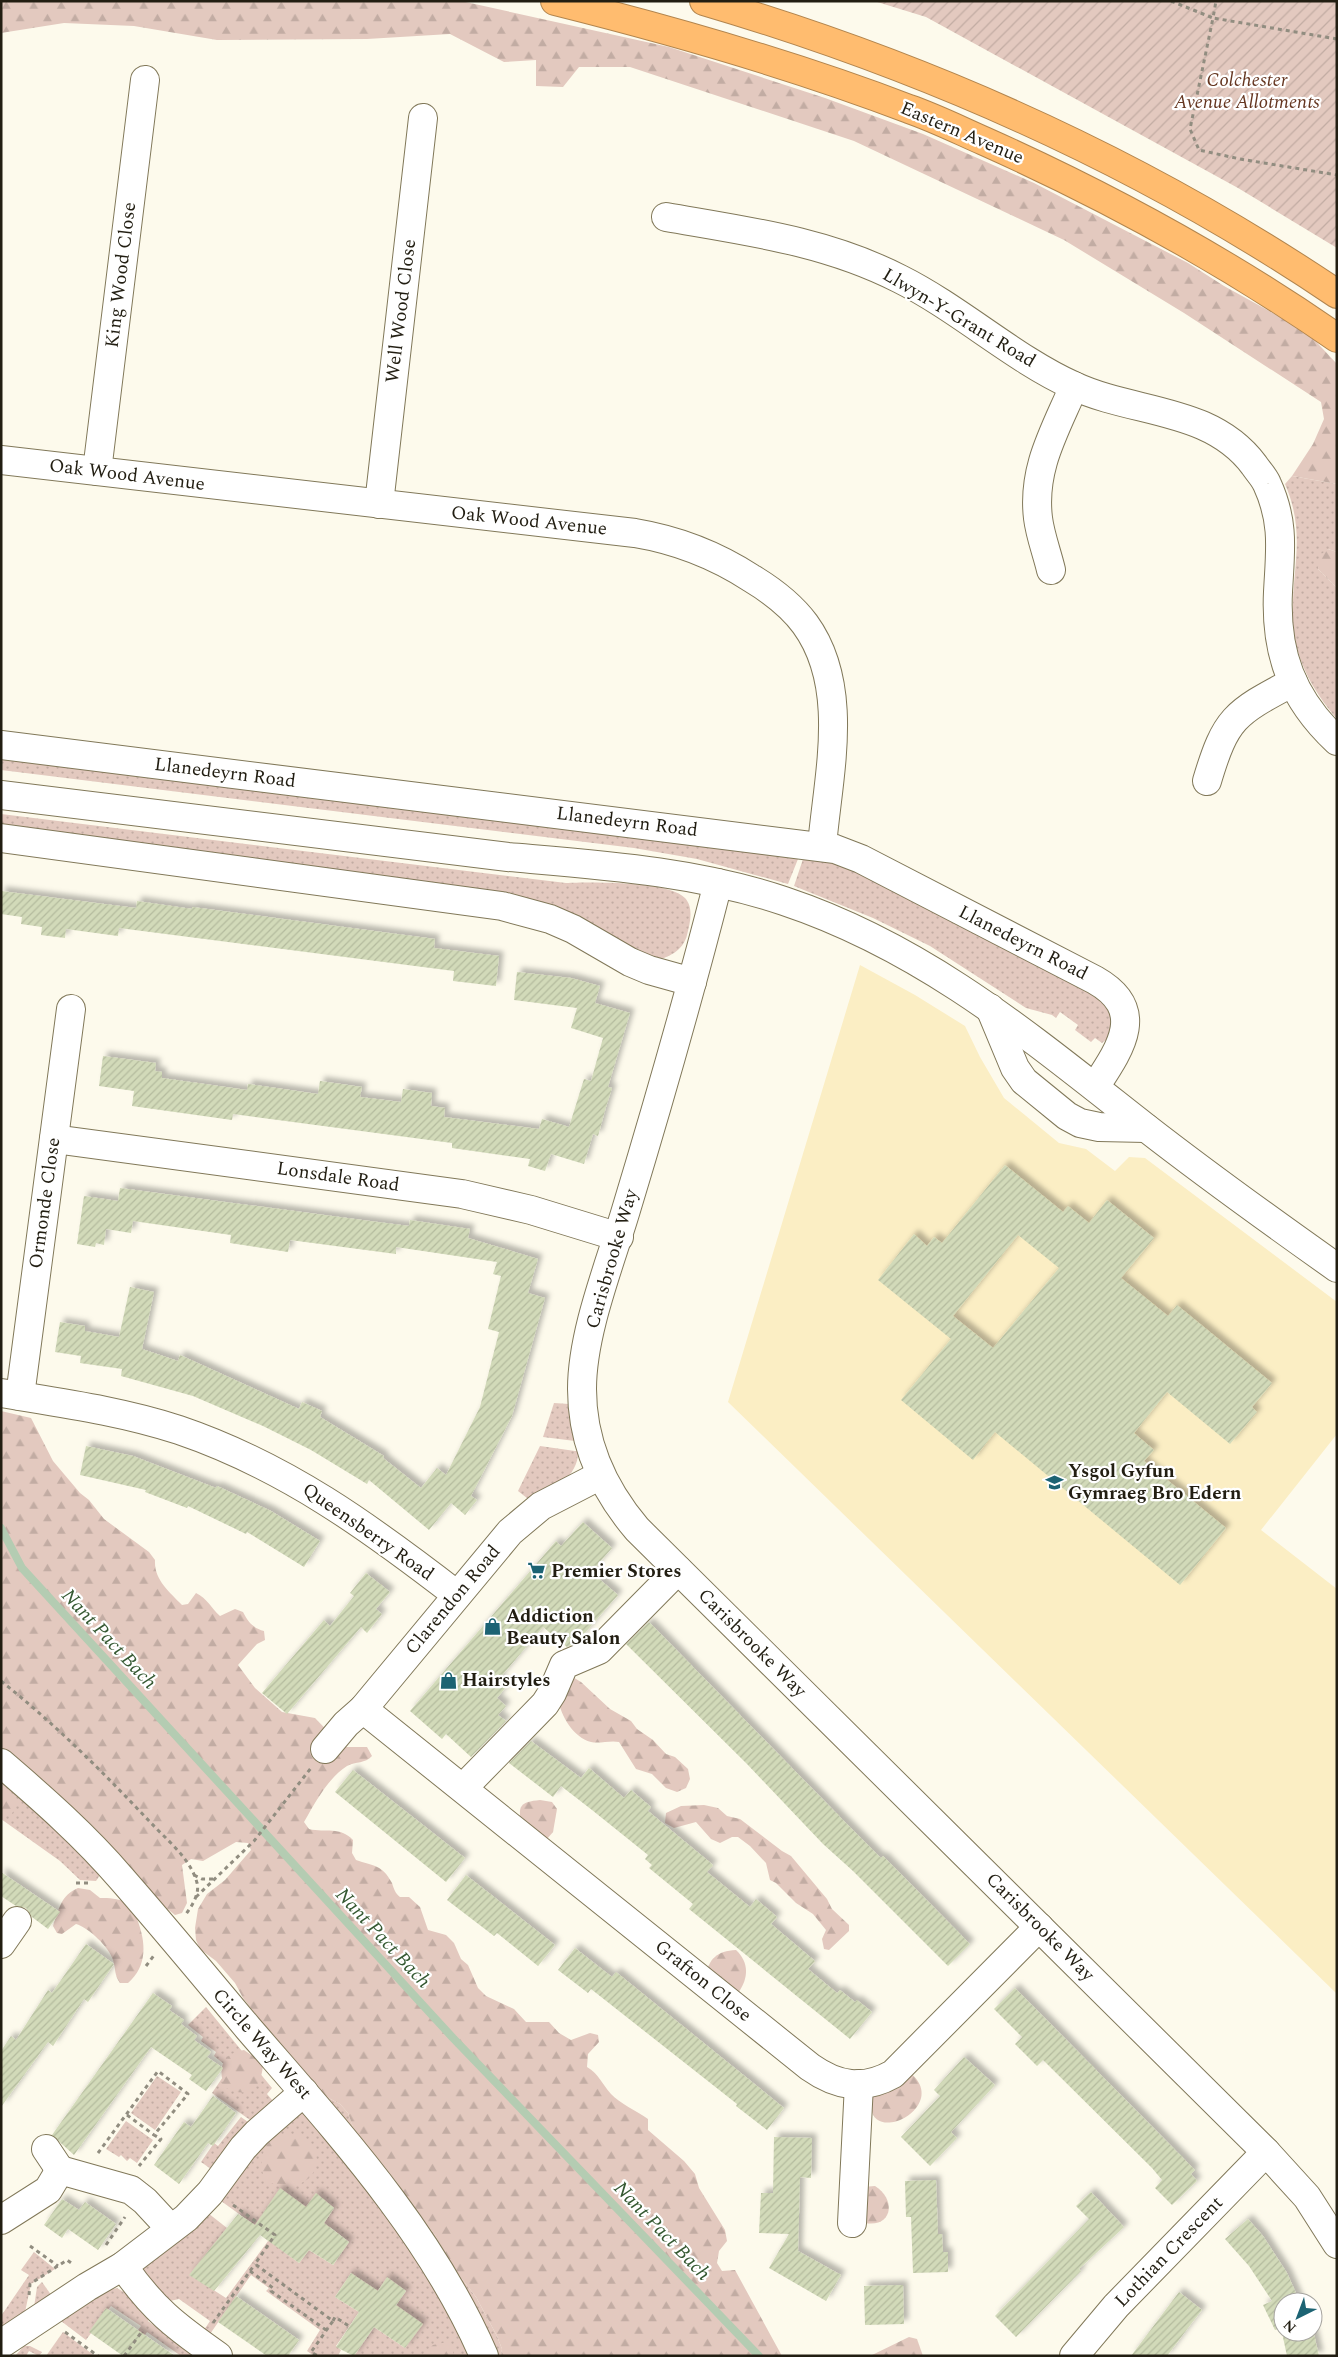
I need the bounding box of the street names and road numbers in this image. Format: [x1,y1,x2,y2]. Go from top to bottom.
street label: Eastern Avenue [896,94,1028,172]
street label: King Wood Close [98,200,144,350]
street label: Well Wood Close [378,237,424,385]
street label: Llwyn-Y-Grant Road [877,261,1041,375]
street label: Oak Wood Avenue [47,451,207,499]
street label: Oak Wood Avenue [449,498,609,544]
street label: Llanedeyrn Road [153,750,297,796]
street label: Llanedeyrn Road [555,799,699,845]
street label: Llanedeyrn Road [953,898,1093,988]
street label: Ormonde Close [21,1136,69,1270]
street label: Lonsdale Road [275,1154,401,1200]
street label: Carisbrooke Way [578,1185,646,1332]
street label: Queensberry Road [296,1476,440,1588]
street label: Clarendon Road [398,1539,508,1661]
street label: Carisbrooke Way [691,1582,814,1705]
street label: Carisbrooke Way [979,1866,1102,1989]
street label: Grafton Close [648,1933,758,2029]
street label: Circle Way West [205,1982,319,2106]
street label: Lothian Crescent [1108,2189,1230,2315]

